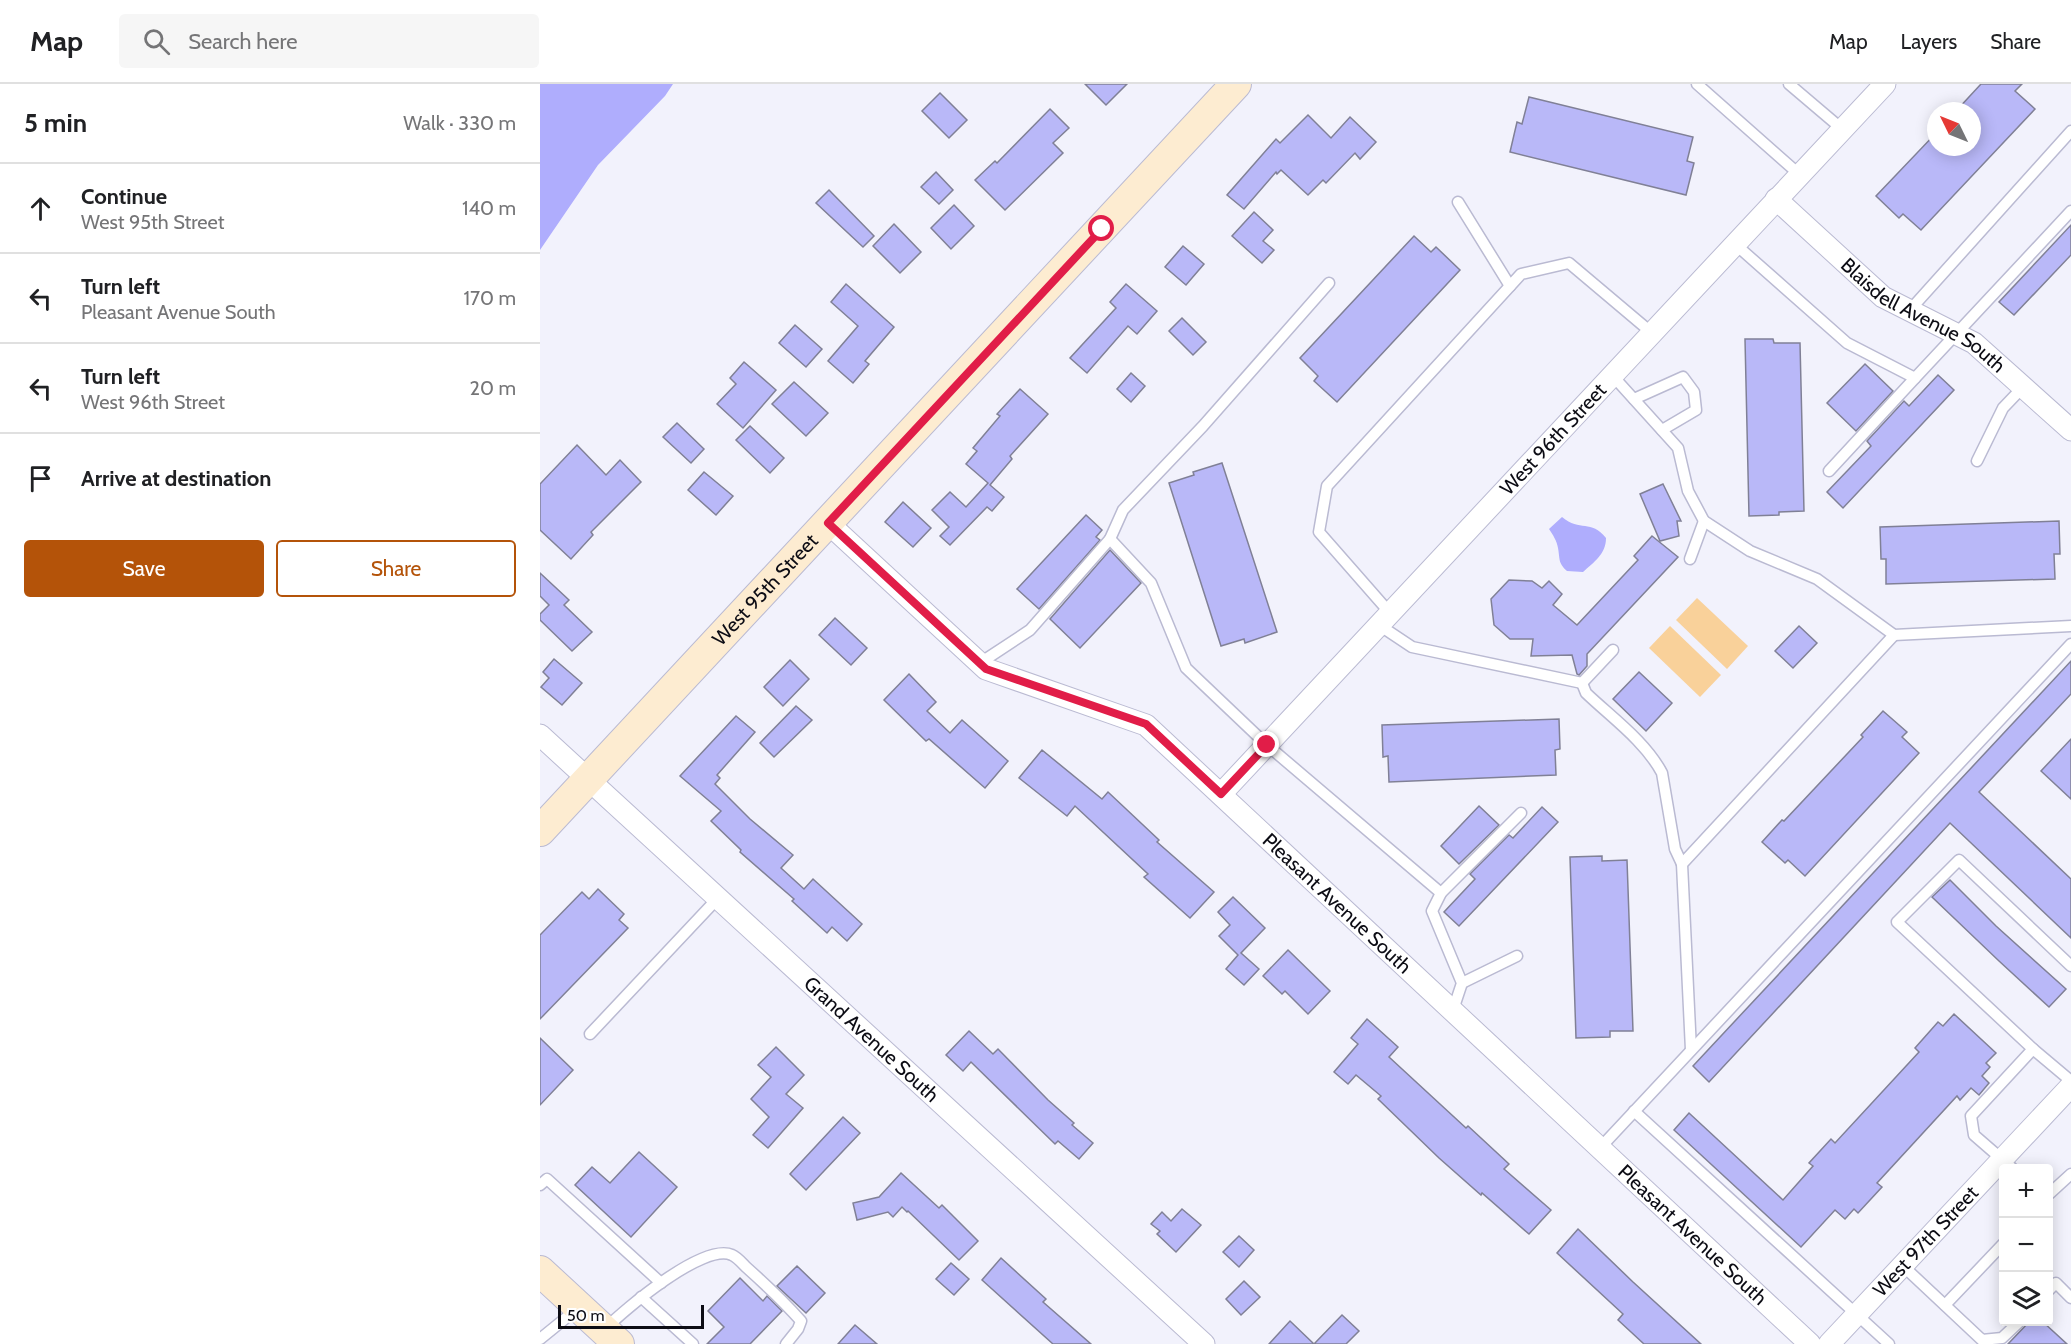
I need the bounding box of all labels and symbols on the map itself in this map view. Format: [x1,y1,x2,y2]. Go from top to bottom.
north arrow [1927,102,1981,156]
route start [1088,215,1114,241]
street label: Blaisdell Avenue South [1836,253,2011,378]
street label: West 96th Street [1495,378,1611,500]
street label: West 95th Street [707,529,823,650]
route end [1253,731,1279,757]
street label: Pleasant Avenue South [1258,828,1417,978]
street label: Grand Avenue South [799,971,944,1107]
street label: Pleasant Avenue South [1613,1159,1772,1310]
street label: West 97th Street [1868,1181,1983,1301]
scale bar [558,1302,704,1330]

